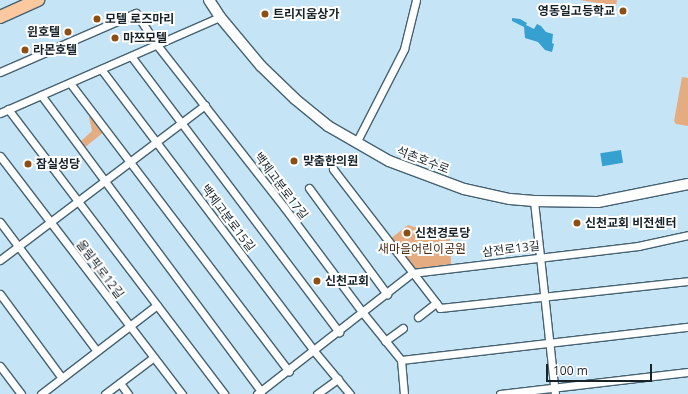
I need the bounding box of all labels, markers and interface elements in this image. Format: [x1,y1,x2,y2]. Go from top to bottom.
place label: 영동일고등학교 [538,4,615,18]
marker: 영동일고등학교 [618,6,628,16]
place label: 트리지움상가 [273,7,339,21]
marker: 트리지움상가 [260,9,270,19]
place label: 모텔 로즈마리 [105,12,174,26]
marker: 모텔 로즈마리 [92,14,102,24]
place label: 윈호텔 [27,25,60,39]
marker: 윈호텔 [63,27,73,37]
place label: 마쯔모텔 [123,31,167,45]
marker: 마쯔모텔 [110,33,120,43]
place label: 라몬호텔 [33,43,77,57]
marker: 라몬호텔 [20,45,30,55]
street label: 석촌호수로 [395,143,451,177]
street label: 백제고분로17길 [251,150,311,222]
place label: 맞춤한의원 [303,154,358,168]
marker: 맞춤한의원 [288,155,300,167]
place label: 잠실성당 [36,157,80,171]
marker: 잠실성당 [23,159,33,169]
street label: 백제고분로15길 [198,182,258,254]
place label: 신천교회 비전센터 [585,216,676,230]
marker: 신천교회 비전센터 [572,218,582,228]
place label: 신천경로당 [415,226,470,240]
marker: 신천경로당 [402,228,412,238]
street label: 올림픽로12길 [74,237,126,301]
street label: 삼전로13길 [481,238,541,260]
park label: 새마을어린이공원 [378,242,466,256]
place label: 신천교회 [325,274,369,288]
marker: 신천교회 [312,276,322,286]
scale bar [548,356,654,382]
text: 100 m [553,362,588,379]

